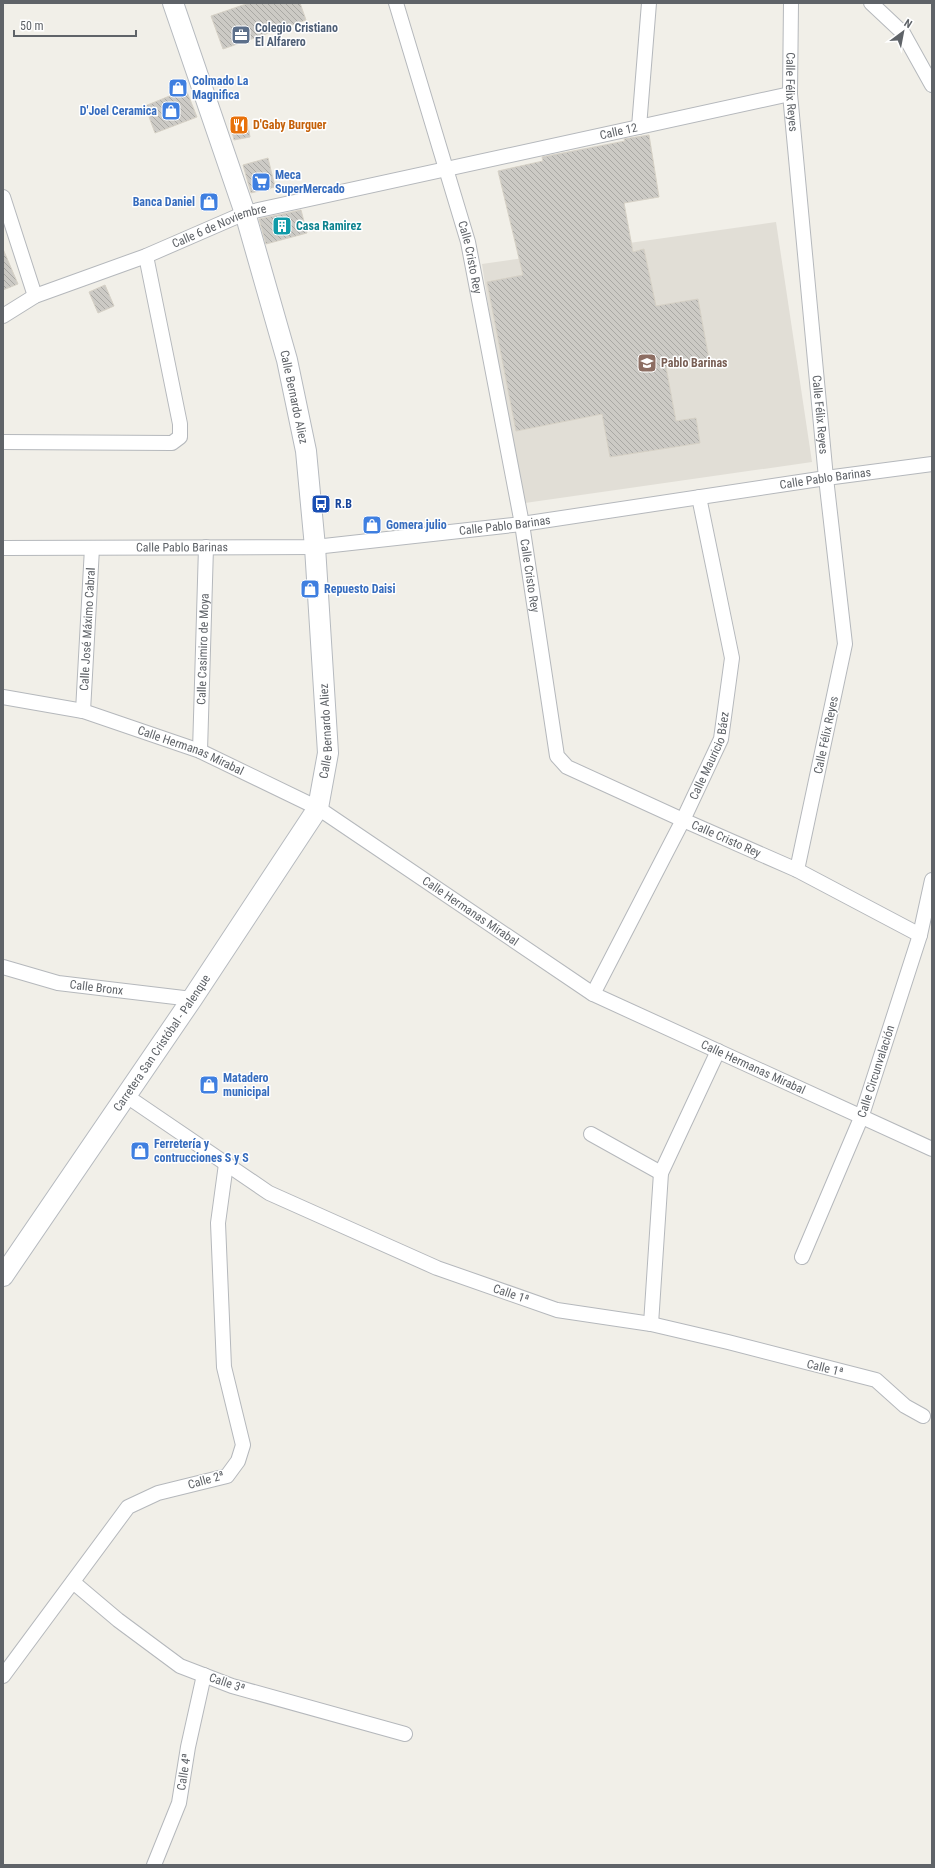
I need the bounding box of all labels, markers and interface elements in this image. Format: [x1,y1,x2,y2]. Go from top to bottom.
scale bar [14,12,136,38]
north arrow [883,12,923,52]
text: N [902,17,915,31]
text: 50 m [20,19,44,33]
place label: Colegio Cristiano El Alfarero [255,21,338,49]
office icon: Colegio Cristiano El Alfarero [230,24,252,46]
street label: Calle Félix Reyes [783,52,800,132]
place label: Colmado La Magnifica [192,74,249,102]
shop icon: Colmado La Magnifica [167,77,189,99]
shop icon: D'Joel Ceramica [160,100,182,122]
place label: D'Joel Ceramica [80,104,157,118]
restaurant icon: D'Gaby Burguer [228,114,250,136]
place label: D'Gaby Burguer [253,118,327,132]
street label: Calle 12 [598,120,639,142]
place label: Meca SuperMercado [275,168,345,196]
supermarket icon: Meca SuperMercado [250,171,272,193]
shop icon: Banca Daniel [198,191,220,213]
place label: Banca Daniel [133,195,195,209]
street label: Calle 6 de Noviembre [170,201,268,251]
building icon: Casa Ramirez [271,215,293,237]
place label: Casa Ramirez [296,219,362,233]
street label: Calle Cristo Rey [455,219,485,295]
street label: Calle Bernardo Aliez [277,349,311,445]
school or university icon: Pablo Barinas [636,352,658,374]
place label: Pablo Barinas [661,356,728,370]
street label: Calle Félix Reyes [809,374,831,455]
street label: Calle Pablo Barinas [779,465,872,492]
bus stop icon: R.B [310,493,332,515]
place label: R.B [335,497,352,511]
street label: Calle Pablo Barinas [458,513,551,538]
shop icon: Gomera julio [361,514,383,536]
place label: Gomera julio [386,518,447,532]
street label: Calle Cristo Rey [517,538,542,613]
street label: Calle Pablo Barinas [136,540,228,555]
street label: Calle José Máximo Cabral [77,567,98,691]
shop icon: Repuesto Daisi [299,578,321,600]
place label: Repuesto Daisi [324,582,396,596]
street label: Calle Casimiro de Moya [194,593,212,705]
street label: Calle Bernardo Aliez [316,683,335,780]
street label: Calle Félix Reyes [811,695,841,775]
street label: Calle Mauricio Báez [687,711,732,802]
street label: Calle Hermanas Mirabal [136,723,246,778]
street label: Calle Cristo Rey [689,818,763,860]
street label: Calle Hermanas Mirabal [420,874,521,949]
street label: Carretera San Cristóbal - Palenque [110,972,213,1114]
street label: Calle Bronx [69,977,124,998]
street label: Calle Circunvalación [855,1023,898,1119]
street label: Calle Hermanas Mirabal [699,1037,808,1097]
place label: Matadero municipal [223,1071,270,1099]
shop icon: Matadero municipal [198,1074,220,1096]
place label: Ferretería y contrucciones S y S [154,1137,249,1165]
shop icon: Ferretería y contrucciones S y S [129,1140,151,1162]
street label: Calle 1ª [491,1281,531,1307]
street label: Calle 1ª [805,1357,845,1379]
street label: Calle 2ª [186,1468,226,1492]
street label: Calle 3ª [207,1670,247,1696]
street label: Calle 4ª [174,1752,194,1791]

